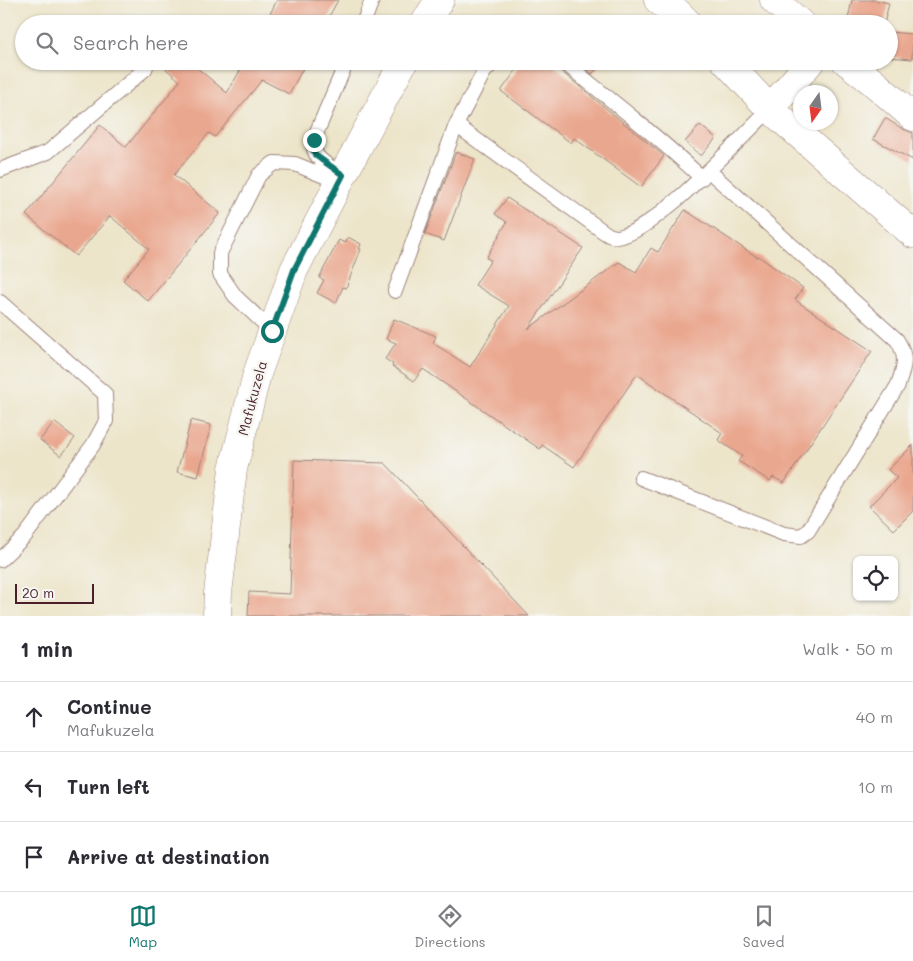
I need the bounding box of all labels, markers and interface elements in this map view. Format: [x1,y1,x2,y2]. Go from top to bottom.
search box [15,15,898,70]
icon: search [33,29,61,57]
text: Search here [73,30,189,55]
north arrow [793,85,838,130]
route end [303,129,326,152]
route start [261,320,284,343]
street label: Mafukuzela [233,358,271,438]
map controls [853,556,898,601]
button: locate [853,556,898,601]
scale bar [15,581,94,604]
text: 20 m [22,583,54,602]
text: 1 min [20,635,73,662]
text: Walk · 50 m [802,638,893,659]
text: Continue [67,694,152,719]
icon: ahead [20,703,48,731]
text: 40 m [856,706,893,727]
text: Mafukuzela [67,719,155,740]
icon: left [20,773,48,801]
text: Turn left [67,774,150,799]
text: 10 m [858,776,893,797]
icon: arrive [20,843,48,871]
text: Arrive at destination [67,844,270,869]
tab: Map [129,902,157,951]
tab: Directions [414,902,486,951]
tab: Saved [743,902,784,951]

